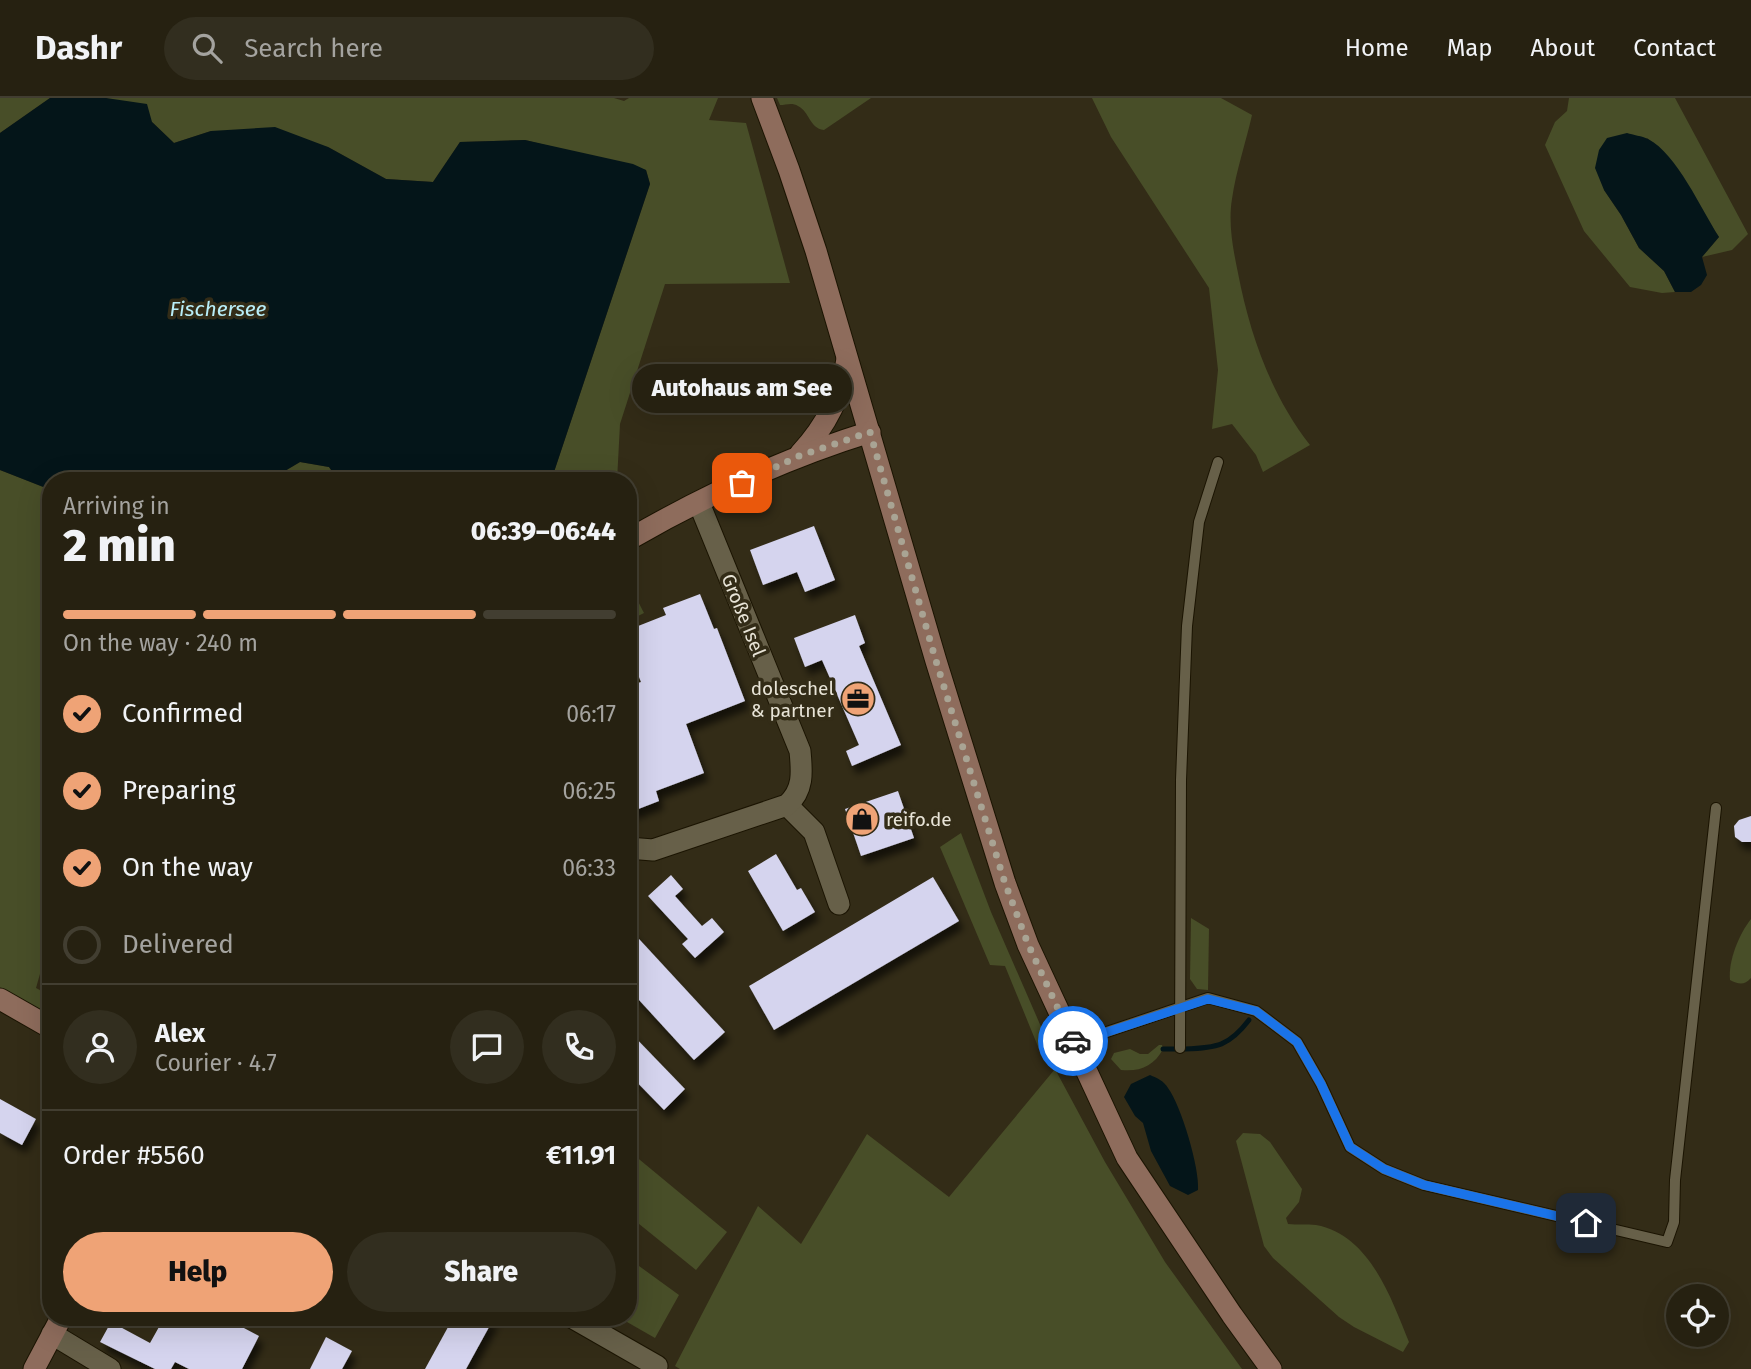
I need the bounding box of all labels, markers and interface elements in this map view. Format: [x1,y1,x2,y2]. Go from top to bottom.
search box [164,17,654,80]
text: Dashr [35,28,122,68]
icon: search [188,29,226,67]
text: Search here [244,33,383,64]
text: Home [1345,34,1409,62]
text: Map [1447,34,1493,62]
text: About [1531,34,1595,62]
text: Contact [1633,34,1716,62]
water label: Fischersee [170,296,267,322]
callout: Autohaus am See [632,364,852,413]
text: Autohaus am See [652,374,832,402]
pin [712,453,772,513]
icon: bag [723,464,761,502]
text: Arriving in [63,492,170,520]
text: 06:39–06:44 [471,516,616,547]
text: 2 min [63,518,176,573]
street label: Große Isel [717,571,771,660]
text: On the way · 240 m [63,629,258,657]
place label: doleschel & partner [751,677,835,722]
office icon: doleschel & partner [839,680,877,718]
icon: check [63,695,101,733]
text: Confirmed [122,698,243,729]
text: 06:17 [566,700,616,728]
icon: check [63,772,101,810]
text: Preparing [122,775,235,806]
text: 06:25 [562,777,616,805]
shop icon: reifo.de [843,800,881,838]
place label: reifo.de [886,808,952,831]
icon: check [63,849,101,887]
text: On the way [122,852,253,883]
text: 06:33 [562,854,616,882]
text: Delivered [122,929,234,960]
courier [1038,1006,1108,1076]
button: person [63,1010,137,1084]
button: chat [450,1010,524,1084]
button: phone [542,1010,616,1084]
text: Alex [155,1018,205,1049]
icon: car [1054,1022,1092,1060]
text: Courier · 4.7 [155,1049,277,1077]
text: Order #5560 [63,1140,205,1171]
text: €11.91 [546,1140,616,1171]
pin [1556,1193,1616,1253]
icon: home [1567,1204,1605,1242]
button: Help [63,1232,333,1312]
button: Share [347,1232,616,1312]
map controls [1666,1284,1729,1347]
button: locate [1666,1284,1729,1347]

